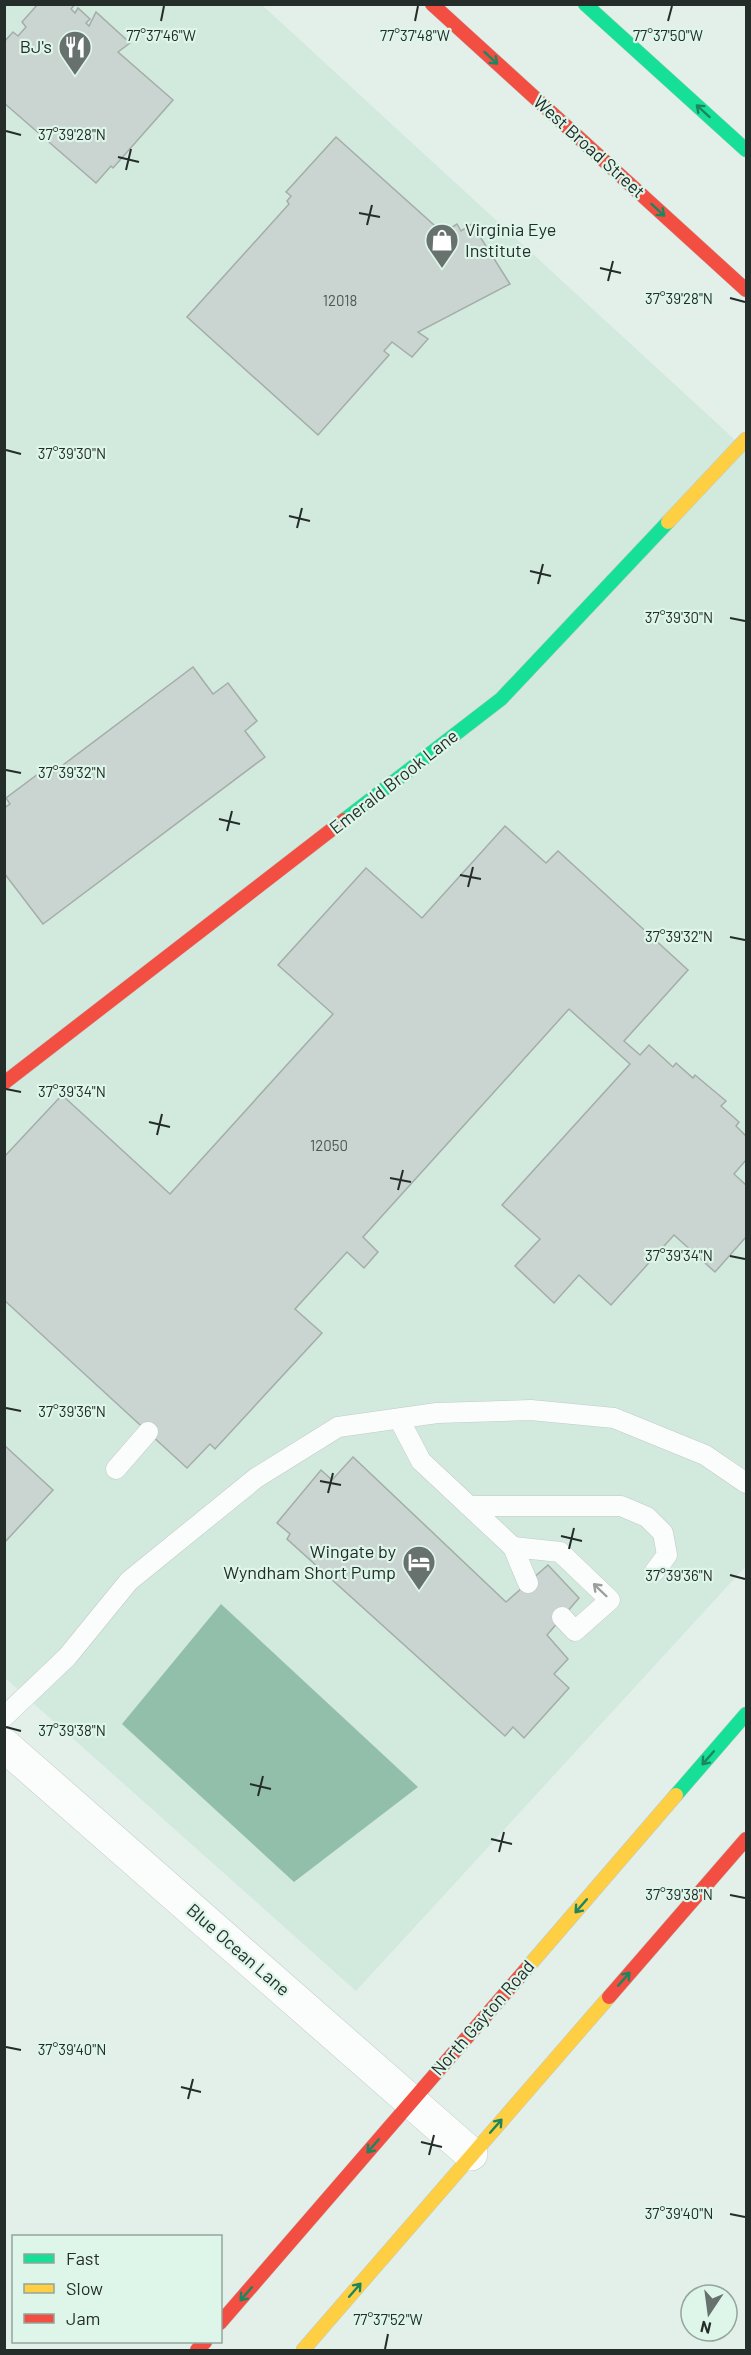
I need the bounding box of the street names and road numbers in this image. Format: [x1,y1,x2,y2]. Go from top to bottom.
street label: West Broad Street [529,90,650,202]
street label: Emerald Brook Lane [325,724,462,838]
street label: Blue Ocean Lane [183,1899,295,2000]
street label: North Gayton Road [426,1955,538,2080]

